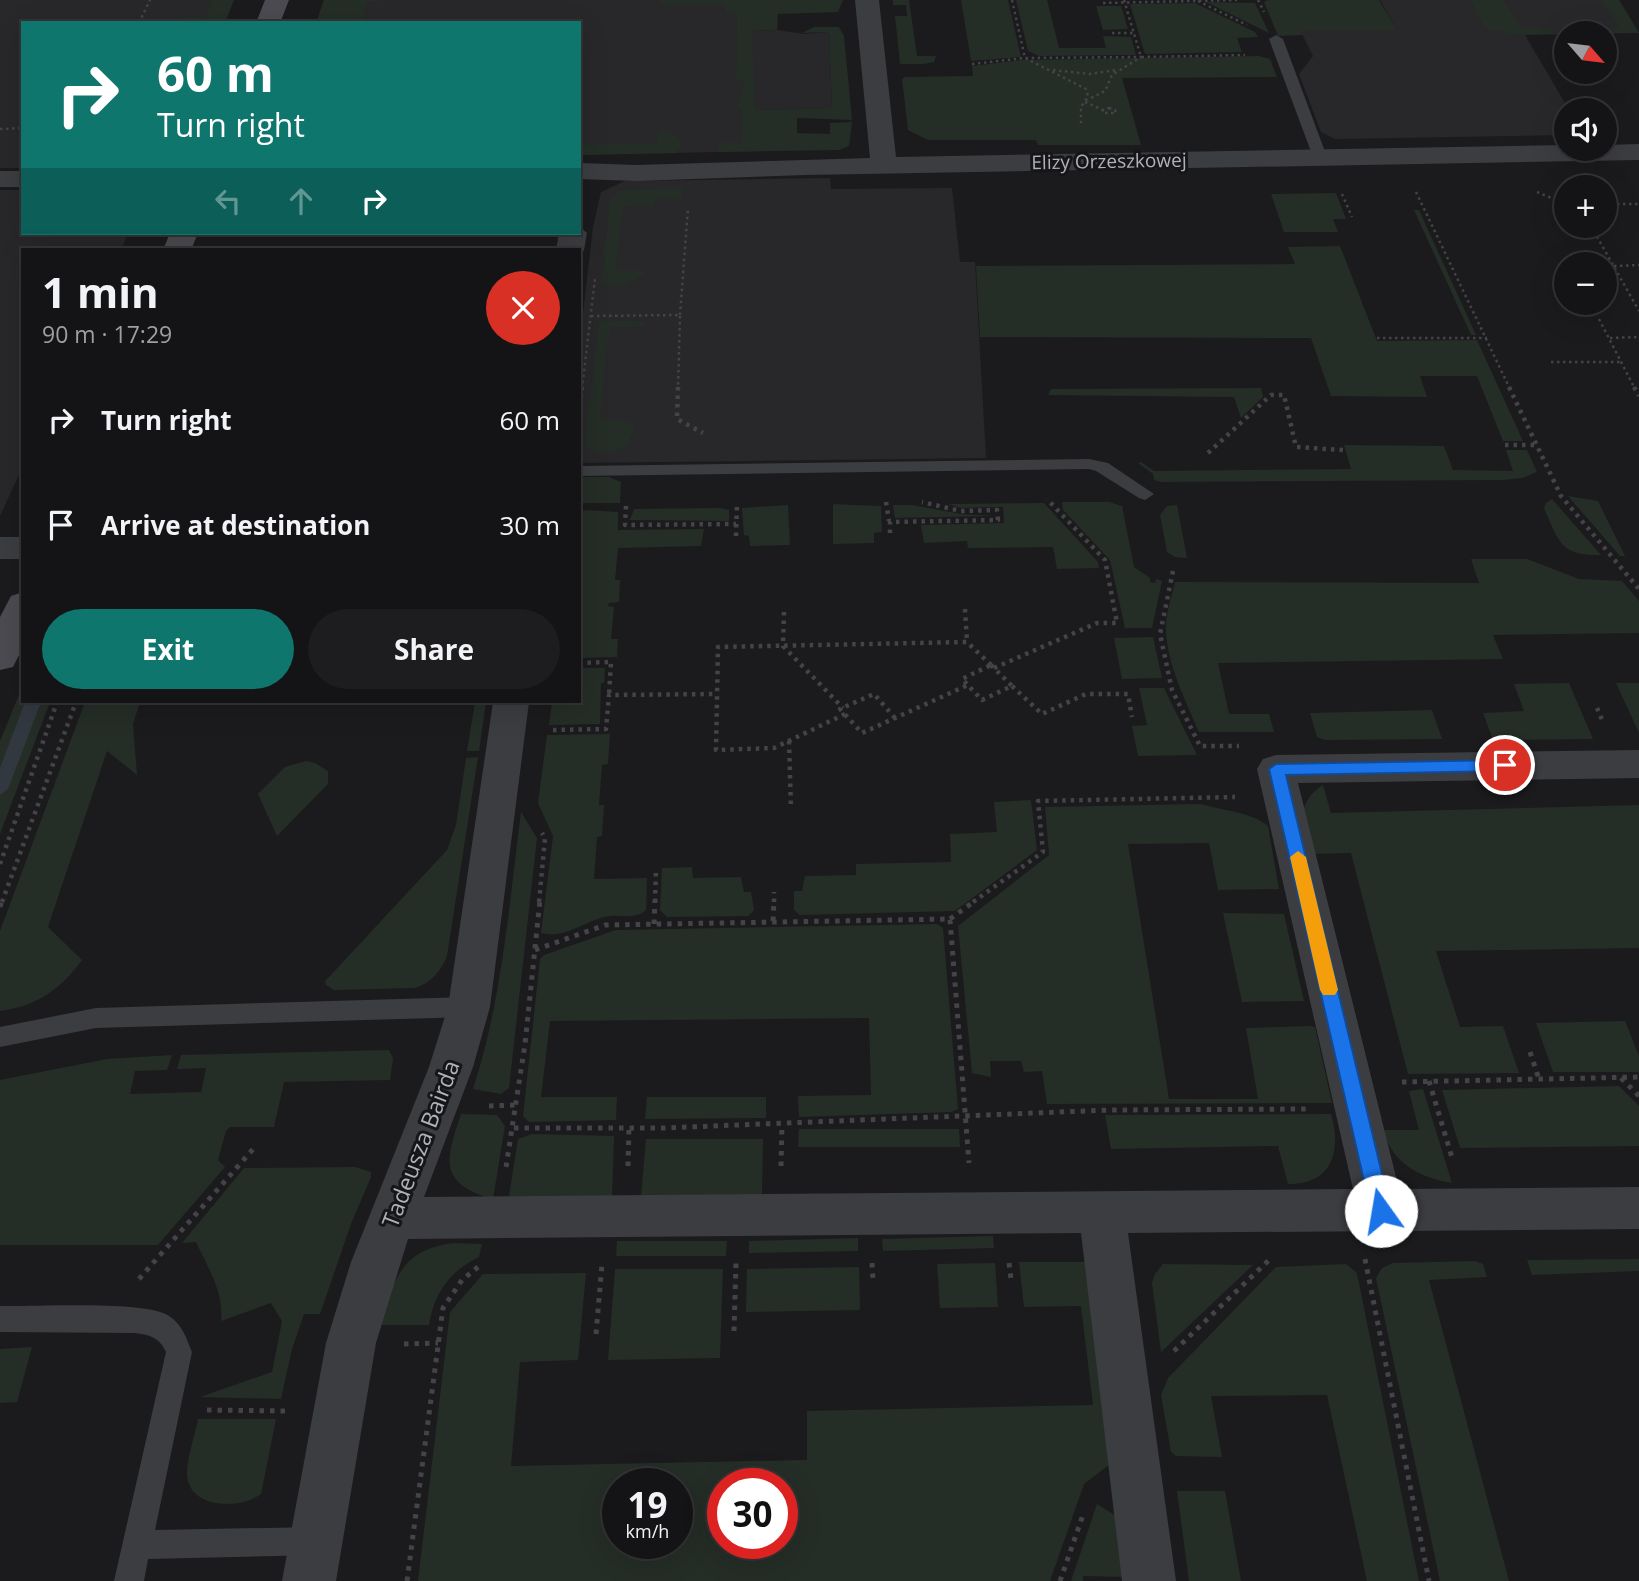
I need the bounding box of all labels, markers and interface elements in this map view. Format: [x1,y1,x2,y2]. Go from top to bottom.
north arrow [1554,21,1617,84]
map controls [1554,21,1617,315]
text: 60 m [157,40,274,106]
icon: right [42,49,133,140]
button: sound [1554,98,1617,161]
text: Turn right [157,103,305,146]
street label: Elizy Orzeszkowej [1031,147,1187,175]
button: + [1554,175,1617,238]
icon: left [209,182,247,220]
icon: ahead [282,182,320,220]
icon: right [355,182,393,220]
button: − [1554,252,1617,315]
text: 1 min [42,263,159,320]
button: close [486,271,560,345]
text: 90 m · 17:29 [42,318,172,350]
icon: right [42,401,80,439]
text: Turn right [101,402,232,438]
text: 60 m [499,402,560,438]
icon: arrive [42,506,80,544]
text: Arrive at destination [101,507,370,543]
text: 30 m [499,507,560,543]
button: Exit [42,609,294,689]
button: Share [308,609,560,689]
pin [1475,735,1535,795]
icon: arrive [1486,746,1524,784]
street label: Tadeusza Bairda [373,1055,467,1232]
position arrow [1344,1174,1418,1248]
speed limit sign: 30 [707,1468,798,1559]
text: 19 [627,1481,668,1528]
text: km/h [626,1519,669,1543]

